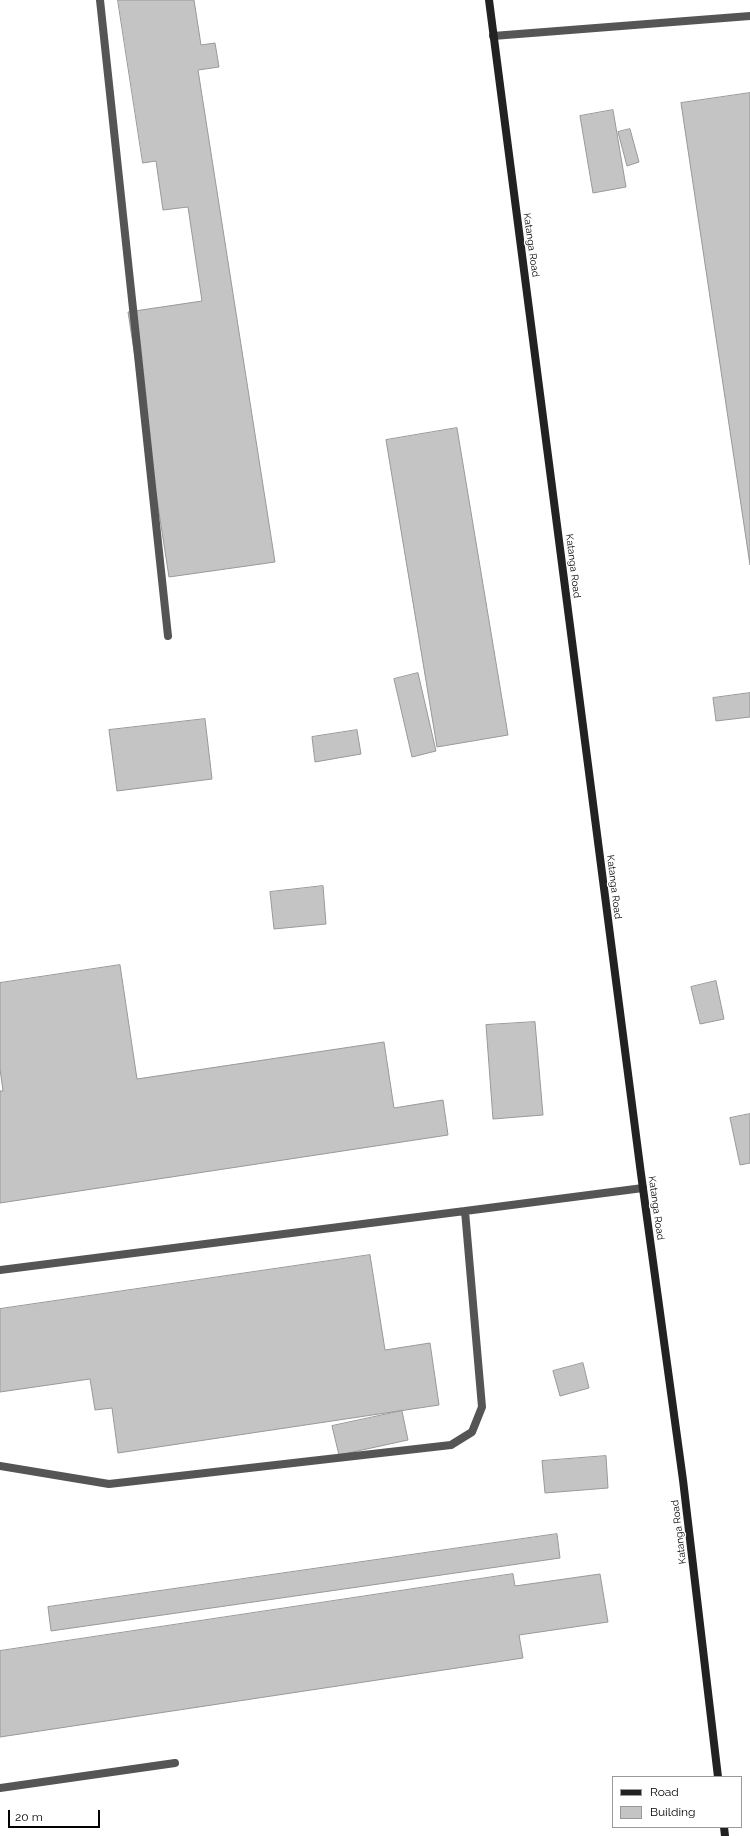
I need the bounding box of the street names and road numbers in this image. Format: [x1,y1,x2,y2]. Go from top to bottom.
street label: Katanga Road [521,212,541,278]
street label: Katanga Road [563,533,583,599]
street label: Katanga Road [604,854,624,920]
street label: Katanga Road [646,1175,666,1241]
street label: Katanga Road [669,1499,689,1565]

